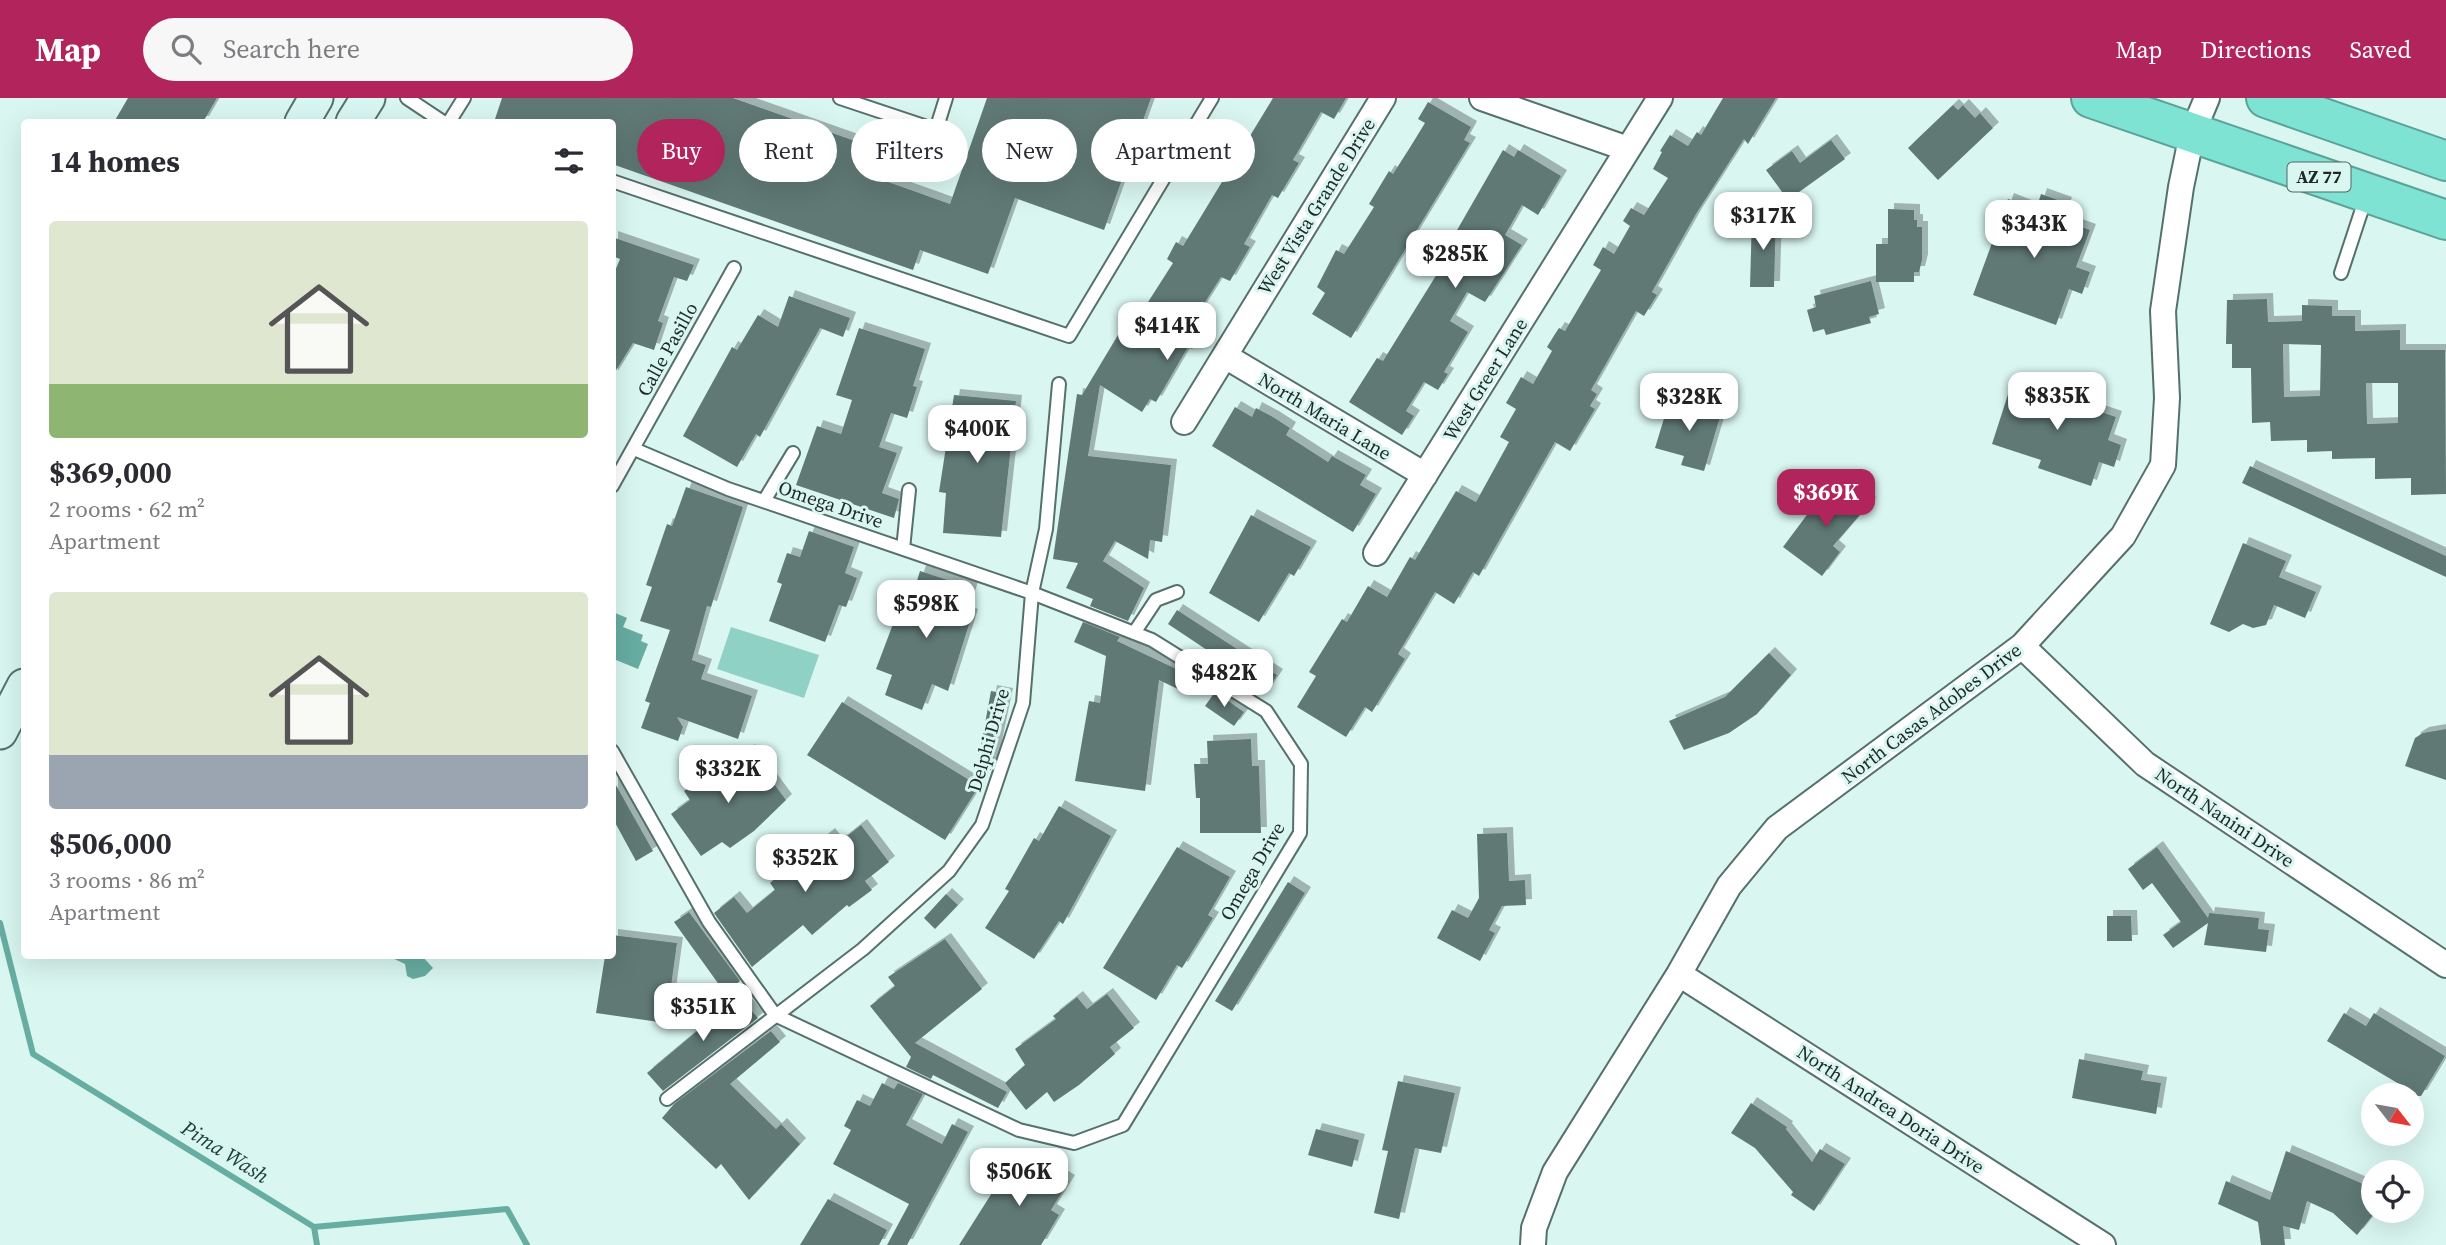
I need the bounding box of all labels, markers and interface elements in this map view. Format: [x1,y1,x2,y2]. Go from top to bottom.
search box [143,18,633,81]
text: Map [35,27,101,72]
icon: search [167,30,205,68]
text: Search here [223,31,360,67]
text: Map [2115,33,2162,66]
text: Directions [2200,33,2311,66]
text: Saved [2349,33,2411,66]
street label: West Vista Grande Drive [1251,113,1381,299]
chip: Buy [637,119,725,182]
chip: Rent [739,119,837,182]
chip: Filters [851,119,968,182]
chip: New [982,119,1077,182]
chip: Apartment [1091,119,1255,182]
text: 14 homes [49,141,180,182]
icon: filters [550,142,588,180]
road number: AZ 77 [2288,162,2350,192]
pin: $317K [1714,192,1812,252]
text: $317K [1730,199,1796,231]
pin: $343K [1985,200,2083,260]
text: $343K [2001,207,2067,239]
pin: $285K [1406,230,1504,290]
text: $285K [1422,237,1488,269]
icon: home [256,266,382,392]
street label: Calle Pasillo [631,297,703,401]
pin: $414K [1118,302,1216,362]
text: $414K [1134,309,1200,341]
street label: West Greer Lane [1437,313,1533,445]
street label: North Maria Lane [1254,366,1396,466]
pin: $835K [2008,372,2106,432]
pin: $328K [1640,374,1738,433]
text: $835K [2024,379,2090,411]
text: $328K [1656,380,1722,412]
pin: $400K [928,406,1026,465]
text: $400K [944,412,1010,444]
text: $369,000 [49,452,172,493]
pin: $369K [1777,470,1875,529]
street label: Omega Drive [775,474,887,534]
text: $369K [1793,476,1859,508]
text: 2 rooms · 62 m² [49,493,205,525]
text: Apartment [49,525,160,557]
pin: $598K [877,580,975,640]
text: $598K [893,587,959,619]
icon: home [256,637,382,763]
street label: North Casas Adobes Drive [1836,637,2026,789]
pin: $482K [1175,650,1273,709]
text: $482K [1191,656,1257,688]
street label: Delphi Drive [961,685,1015,795]
pin: $332K [679,746,777,805]
text: $332K [695,752,761,784]
street label: North Nanini Drive [2150,761,2300,873]
street label: Omega Drive [1213,817,1291,925]
text: $506,000 [49,823,172,864]
pin: $352K [756,834,854,894]
text: $352K [772,841,838,873]
text: 3 rooms · 86 m² [49,864,205,896]
text: Apartment [49,896,160,928]
pin: $351K [654,984,752,1043]
text: $351K [670,990,736,1022]
street label: North Andrea Doria Drive [1792,1039,1990,1179]
north arrow [2361,1083,2424,1146]
map controls [2361,1083,2424,1223]
water label: Pima Wash [175,1113,275,1190]
pin: $506K [970,1148,1068,1208]
text: $506K [986,1155,1052,1187]
button: locate [2361,1160,2424,1223]

